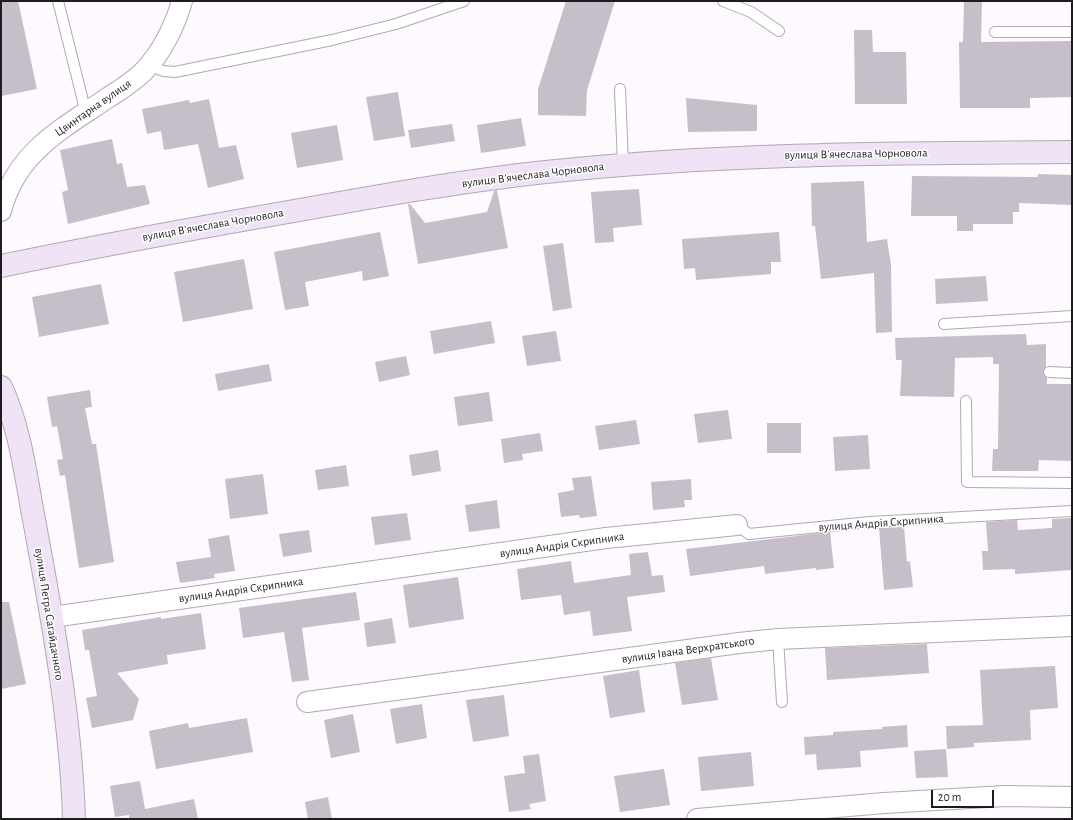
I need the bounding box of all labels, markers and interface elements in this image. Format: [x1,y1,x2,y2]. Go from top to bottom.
street label: Цвинтарна вулиця [52,76,134,140]
street label: вулиця Вʼячеслава Чорновола [784,146,928,162]
street label: вулиця Вʼячеслава Чорновола [461,159,605,191]
street label: вулиця Вʼячеслава Чорновола [141,205,285,245]
street label: вулиця Андрія Скрипника [818,511,944,535]
street label: вулиця Андрія Скрипника [499,529,625,561]
street label: вулиця Петра Сагайдачного [31,547,67,681]
street label: вулиця Андрія Скрипника [178,574,304,606]
street label: вулиця Івана Верхратського [621,634,755,666]
scale bar [933,782,996,808]
text: 20 m [938,791,961,803]

